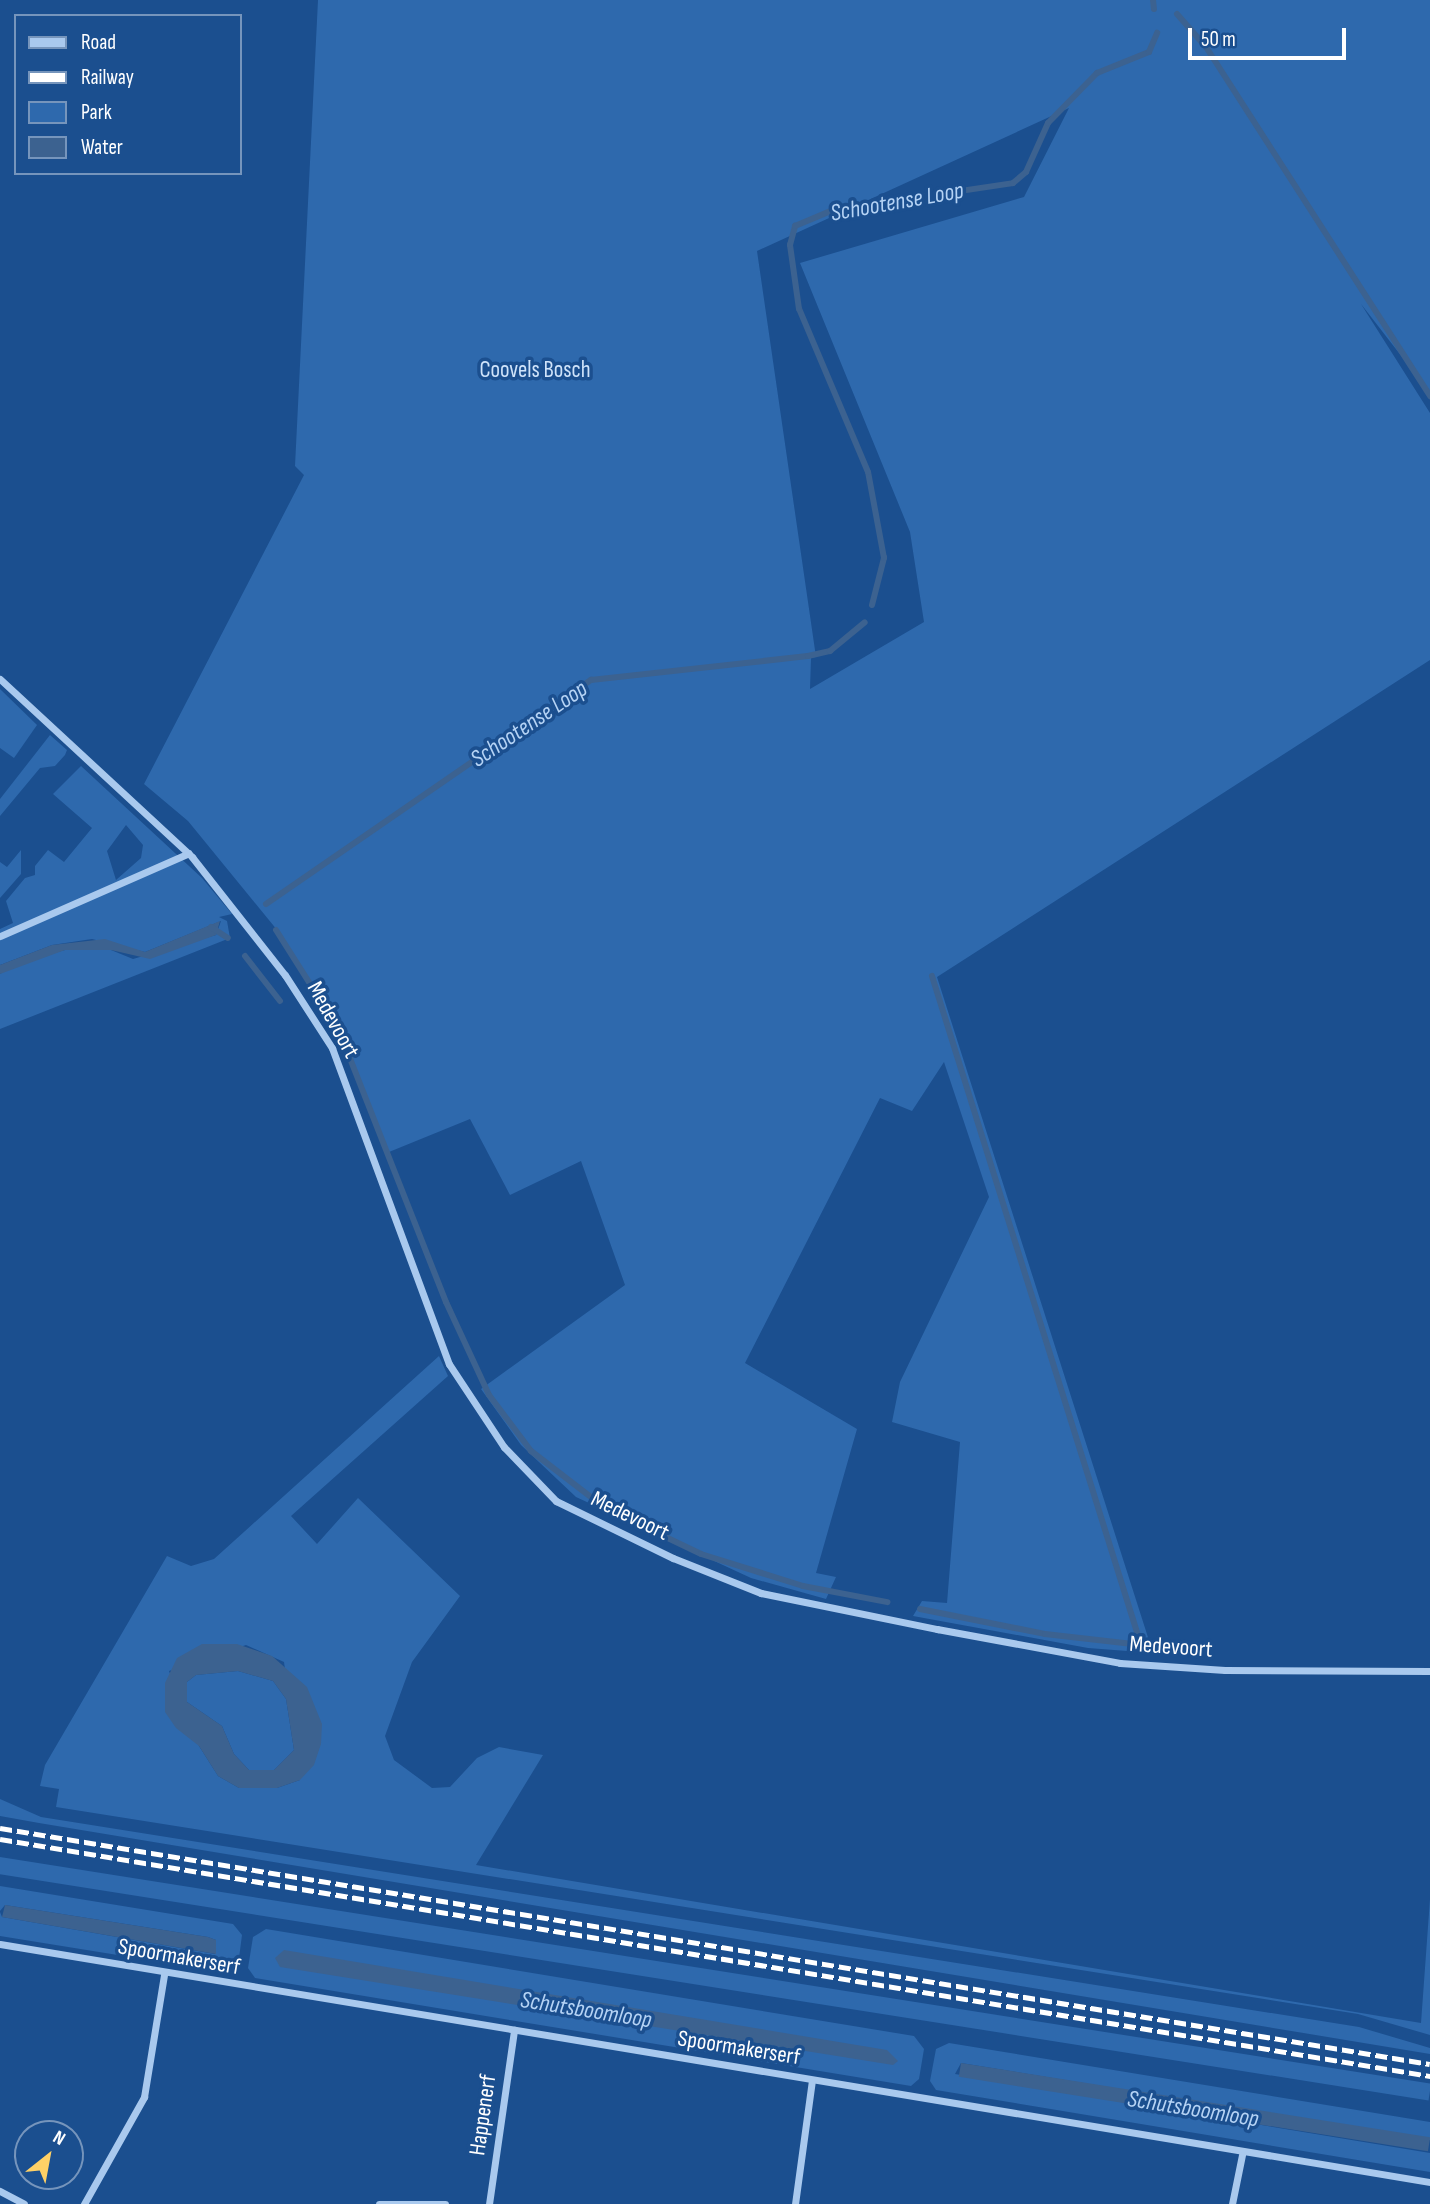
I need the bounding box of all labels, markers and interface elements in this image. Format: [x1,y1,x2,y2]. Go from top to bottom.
legend [14,14,242,175]
scale bar [1192,14,1350,58]
text: 50 m [1201,27,1236,52]
text: Road [81,30,116,55]
text: Railway [81,65,134,90]
text: Park [81,100,112,125]
text: Water [81,135,123,160]
water label: Schootense Loop [828,176,966,228]
park label: Coovels Bosch [479,356,591,384]
water label: Schootense Loop [465,674,593,774]
street label: Medevoort [301,977,365,1063]
street label: Medevoort [587,1485,673,1547]
street label: Medevoort [1128,1630,1214,1664]
street label: Spoormakerserf [116,1933,242,1981]
water label: Schutsboomloop [518,1985,654,2035]
street label: Spoormakerserf [676,2025,802,2071]
street label: Happenerf [464,2073,502,2157]
water label: Schutsboomloop [1125,2084,1261,2134]
north arrow [14,2120,84,2190]
text: N [49,2126,69,2151]

